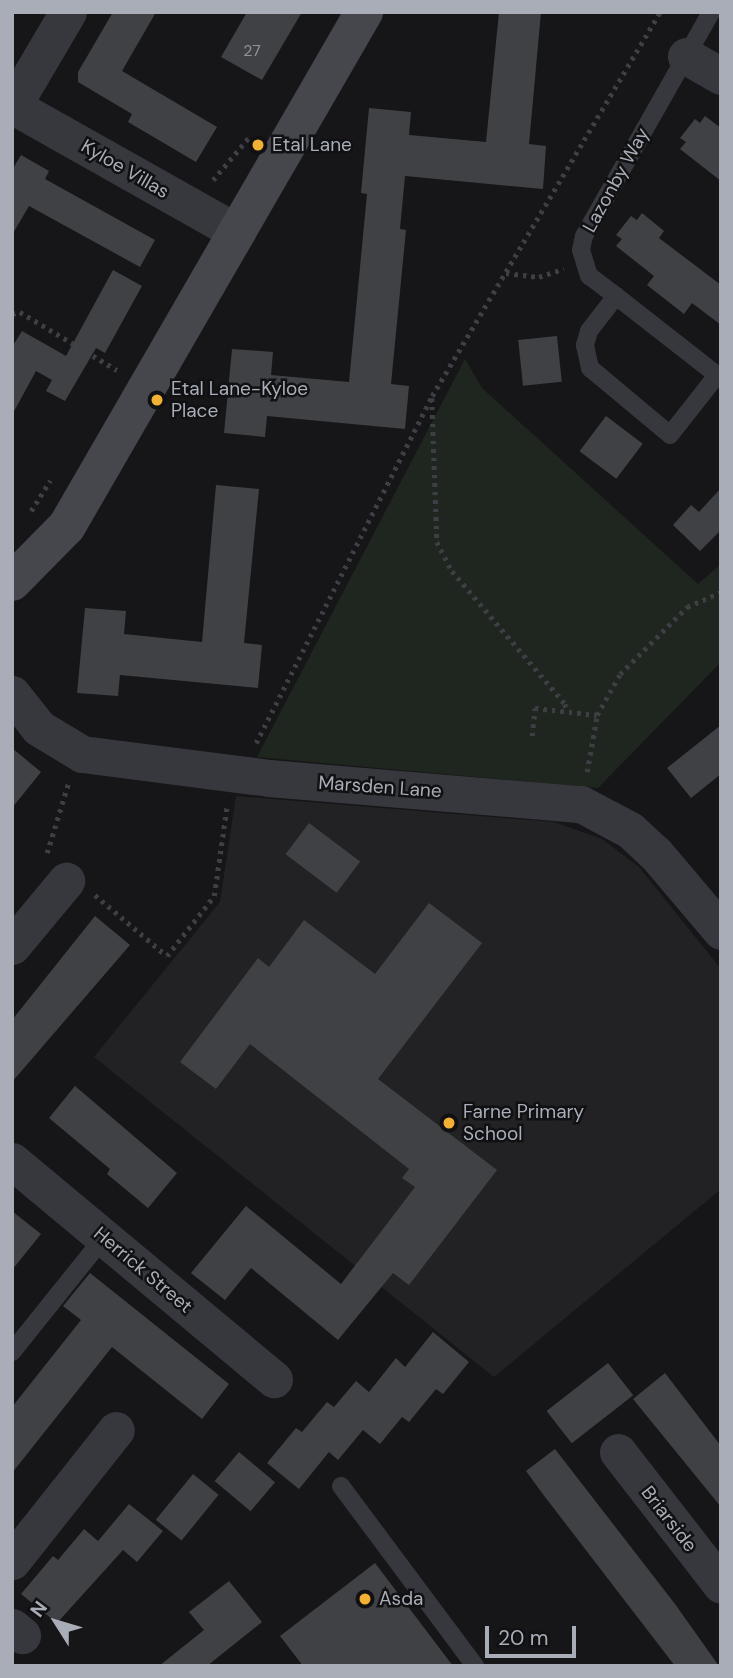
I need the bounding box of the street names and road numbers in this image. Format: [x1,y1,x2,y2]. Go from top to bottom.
street label: Lazonby Way [578,124,654,236]
street label: Kyloe Villas [77,135,173,203]
street label: Marsden Lane [318,771,442,803]
street label: Herrick Street [89,1222,197,1318]
street label: Briarside [636,1482,702,1556]

